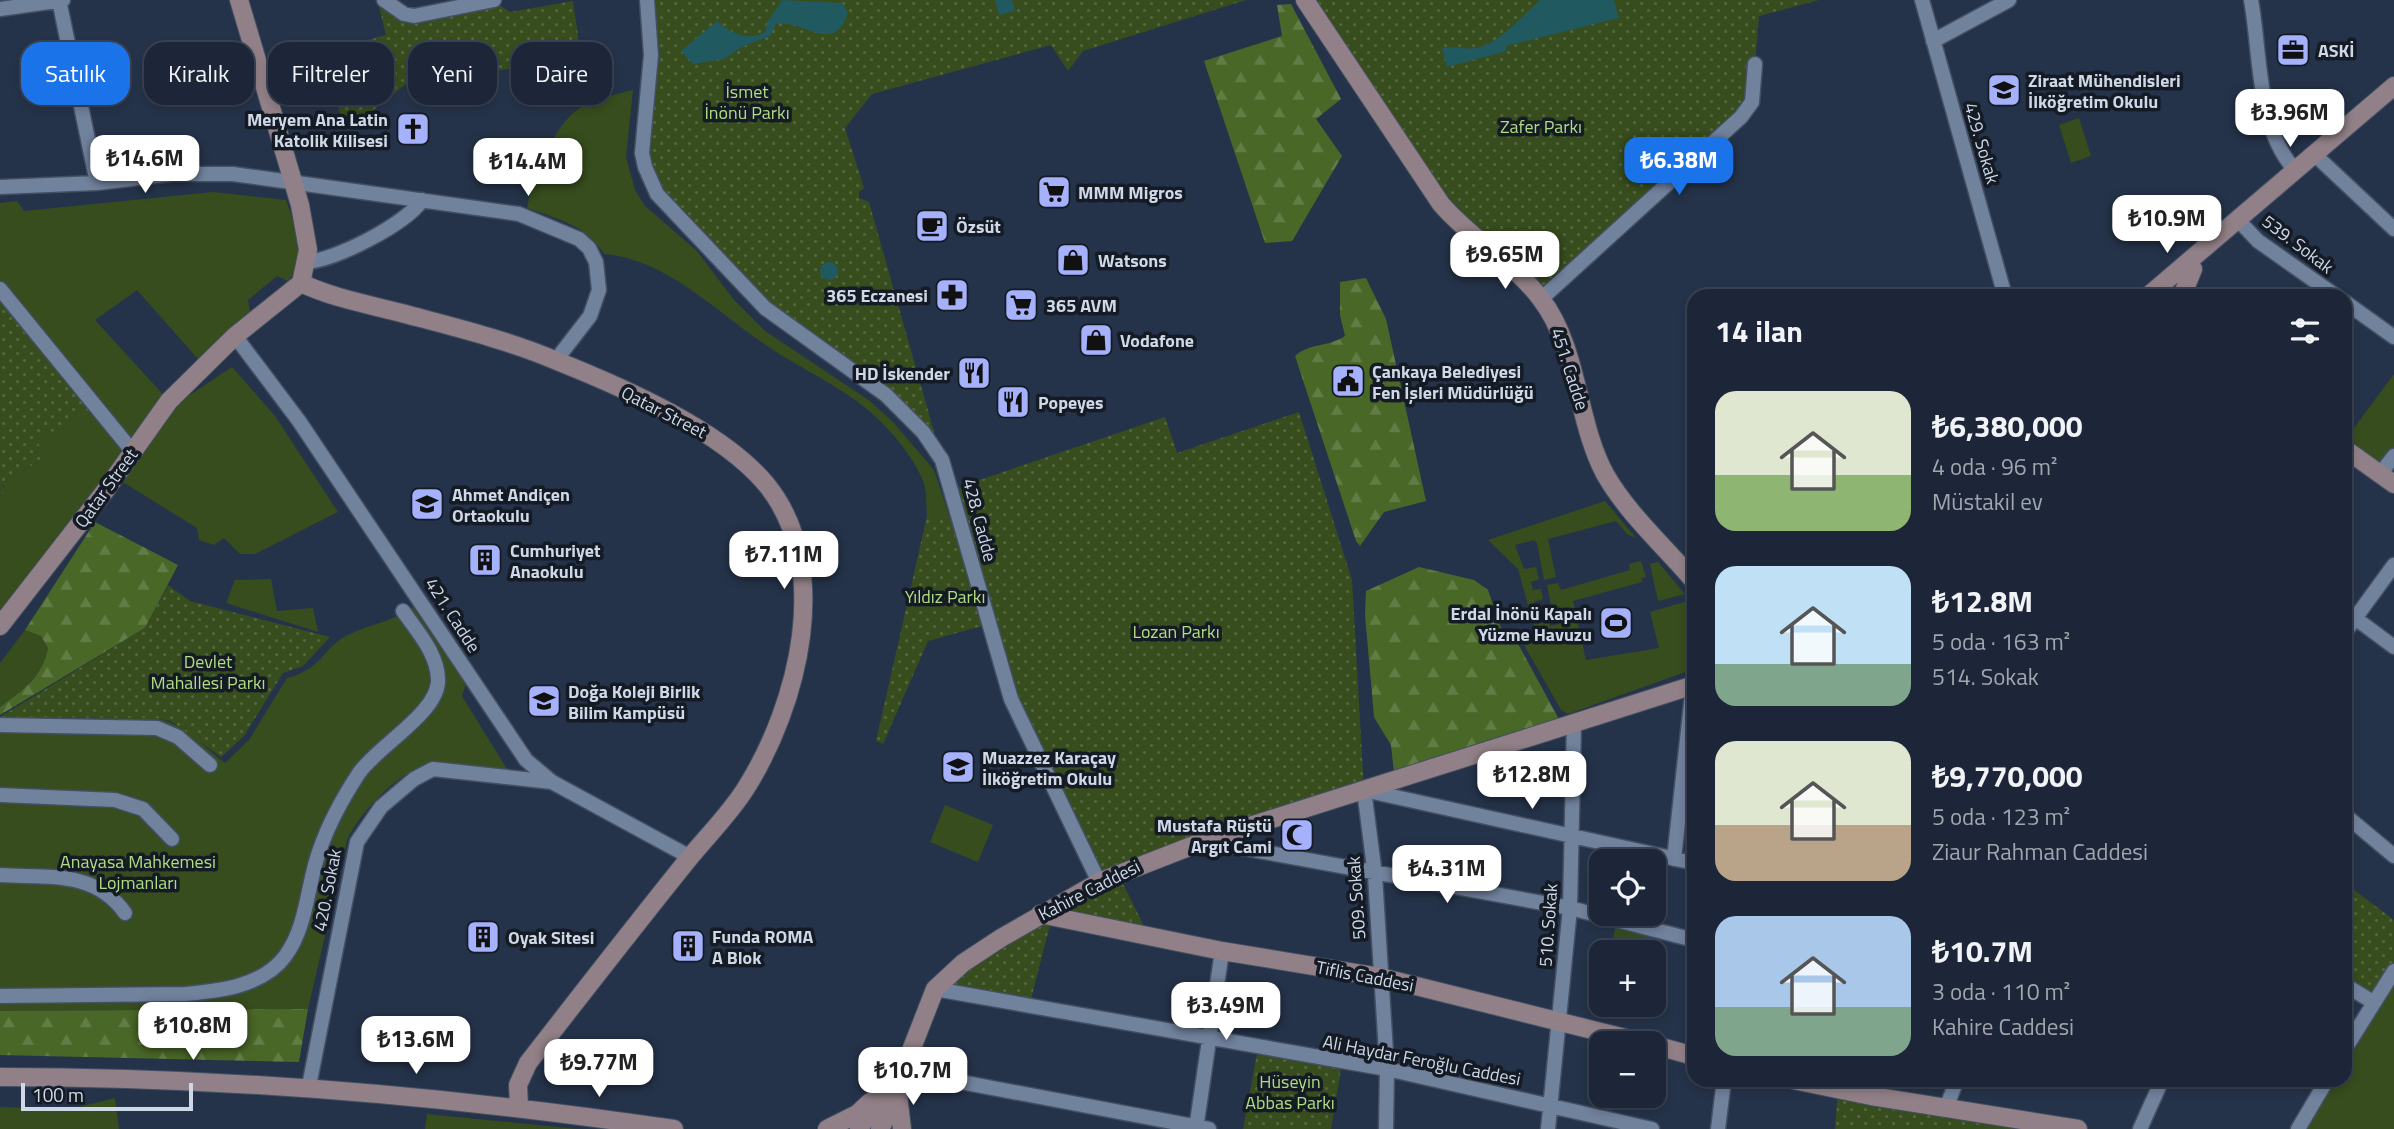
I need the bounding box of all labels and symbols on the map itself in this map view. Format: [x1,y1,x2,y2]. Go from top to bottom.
office icon: ASKİ [2274,31,2312,69]
place label: ASKİ [2318,37,2354,64]
place label: Ziraat Mühendisleri İlköğretim Okulu [2028,67,2181,115]
school or university icon: Ziraat Mühendisleri İlköğretim Okulu [1985,71,2023,109]
park label: İsmet İnönü Parkı [704,78,790,126]
pin: ₺3.96M [2233,90,2347,149]
street label: 429. Sokak [1958,99,2007,187]
place label: Meryem Ana Latin Katolik Kilisesi [247,106,388,154]
church icon: Meryem Ana Latin Katolik Kilisesi [394,110,432,148]
park label: Zafer Parkı [1500,113,1582,140]
pin: ₺14.6M [88,136,202,195]
pin: ₺14.4M [471,138,585,198]
pin: ₺6.38M [1622,138,1736,197]
supermarket icon: MMM Migros [1035,173,1073,211]
place label: MMM Migros [1078,179,1183,206]
pin: ₺10.9M [2110,196,2224,255]
cafe icon: Özsüt [913,207,951,245]
street label: 539. Sokak [2257,208,2340,280]
place label: Özsüt [956,213,1001,240]
pin: ₺9.65M [1448,232,1562,291]
shop icon: Watsons [1054,241,1092,279]
place label: Watsons [1098,247,1167,274]
pharmacy icon: 365 Eczanesi [933,276,971,314]
place label: 365 Eczanesi [826,282,928,309]
supermarket icon: 365 AVM [1002,286,1040,324]
place label: 365 AVM [1046,292,1117,319]
shop icon: Vodafone [1077,321,1115,359]
street label: 451. Cadde [1544,324,1596,414]
place label: Vodafone [1120,327,1194,354]
restaurant icon: HD İskender [955,354,993,392]
place label: Çankaya Belediyesi Fen İşleri Müdürlüğü [1372,358,1534,406]
place label: HD İskender [855,360,950,387]
public building icon: Çankaya Belediyesi Fen İşleri Müdürlüğü [1329,362,1367,400]
street label: Qatar Street [617,379,712,445]
restaurant icon: Popeyes [994,383,1032,421]
place label: Popeyes [1038,389,1104,416]
street label: Qatar Street [68,442,145,533]
street label: 428. Cadde [956,475,1004,565]
place label: Ahmet Andiçen Ortaokulu [452,481,570,529]
school or university icon: Ahmet Andiçen Ortaokulu [408,485,446,523]
pin: ₺7.11M [727,532,841,591]
place label: Cumhuriyet Anaokulu [510,537,601,585]
building icon: Cumhuriyet Anaokulu [466,541,504,579]
street label: 421. Cadde [419,572,487,658]
park label: Yıldız Parkı [905,583,985,610]
place label: Erdal İnönü Kapalı Yüzme Havuzu [1451,600,1592,648]
sports icon: Erdal İnönü Kapalı Yüzme Havuzu [1597,604,1635,642]
park label: Lozan Parkı [1132,618,1220,645]
park label: Devlet Mahallesi Parkı [151,648,265,696]
place label: Doğa Koleji Birlik Bilim Kampüsü [568,678,701,726]
school or university icon: Doğa Koleji Birlik Bilim Kampüsü [525,682,563,720]
place label: Muazzez Karaçay İlköğretim Okulu [982,744,1116,792]
school or university icon: Muazzez Karaçay İlköğretim Okulu [939,748,977,786]
pin: ₺12.8M [1475,752,1589,811]
place label: Mustafa Rüştü Argıt Cami [1157,812,1272,860]
mosque icon: Mustafa Rüştü Argıt Cami [1278,816,1316,854]
street label: 420. Sokak [306,846,348,934]
pin: ₺4.31M [1390,846,1504,905]
park label: Anayasa Mahkemesi Lojmanları [60,848,216,896]
street label: Kahire Caddesi [1033,853,1145,927]
street label: 509. Sokak [1340,855,1372,941]
street label: 510. Sokak [1532,882,1564,968]
building icon: Oyak Sitesi [464,918,502,956]
place label: Funda ROMA A Blok [712,923,814,971]
place label: Oyak Sitesi [508,924,594,951]
building icon: Funda ROMA A Blok [669,927,707,965]
street label: Tiflis Caddesi [1314,953,1416,999]
pin: ₺3.49M [1169,982,1283,1042]
pin: ₺10.8M [136,1002,250,1062]
pin: ₺13.6M [359,1016,473,1076]
street label: Ali Haydar Feroğlu Caddesi [1321,1028,1523,1092]
pin: ₺9.77M [542,1040,656,1099]
pin: ₺10.7M [856,1048,970,1107]
park label: Hüseyin Abbas Parkı [1245,1068,1335,1116]
scale bar [21,1080,192,1112]

